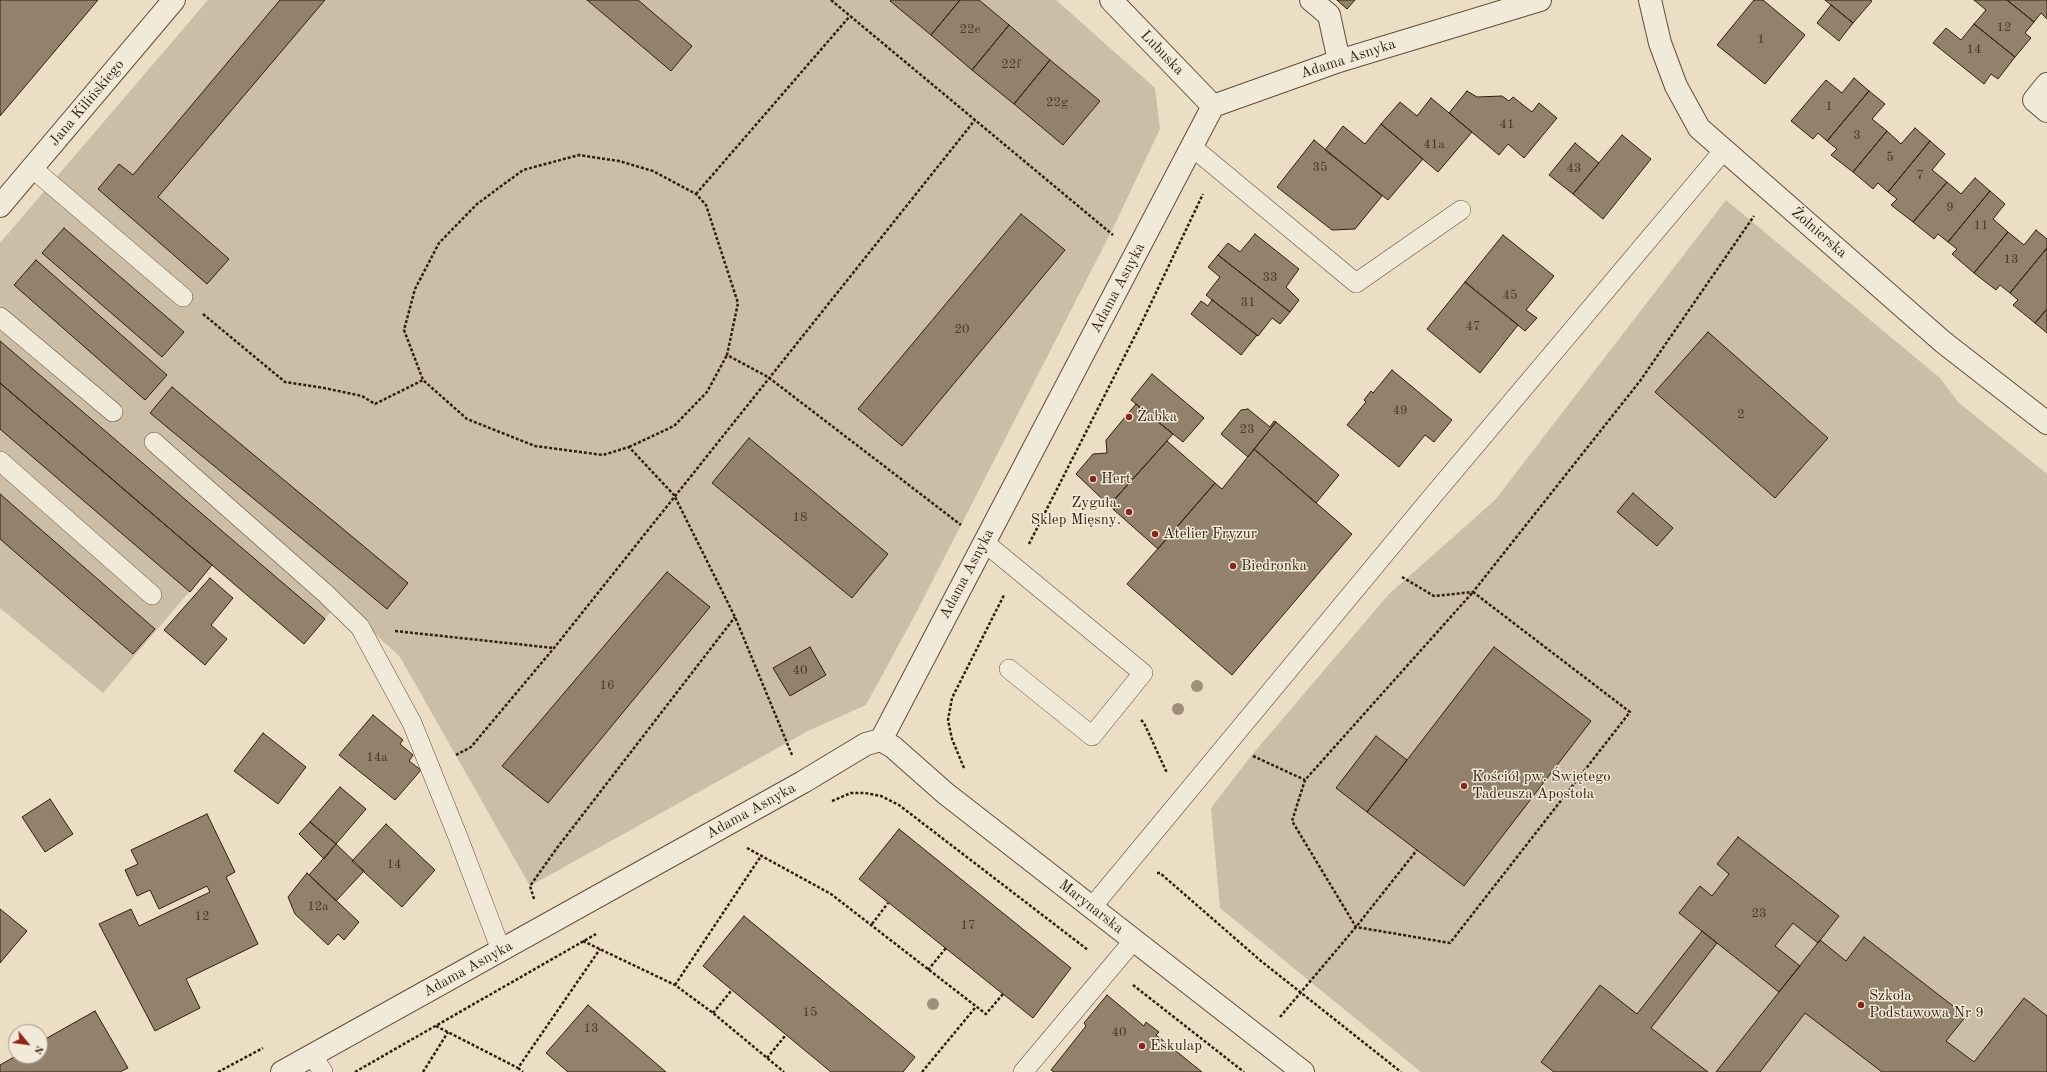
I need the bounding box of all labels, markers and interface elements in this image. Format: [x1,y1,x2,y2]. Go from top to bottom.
house number: 12 [1996,20,2012,36]
house number: 22e [959,22,981,38]
street label: Lubuska [1136,27,1188,79]
house number: 1 [1757,32,1765,48]
street label: Adama Asnyka [1298,35,1398,83]
house number: 14 [1966,42,1982,58]
street label: Jana Kilińskiego [46,56,128,150]
house number: 22f [1001,57,1021,73]
house number: 22g [1046,95,1068,111]
house number: 1 [1825,99,1833,115]
house number: 41 [1499,117,1515,133]
house number: 3 [1853,128,1861,144]
house number: 41a [1423,137,1445,153]
house number: 5 [1886,150,1894,166]
house number: 35 [1312,160,1328,176]
house number: 43 [1566,161,1582,177]
house number: 7 [1916,168,1924,184]
house number: 9 [1946,200,1954,216]
street label: Żołnierska [1787,204,1851,262]
house number: 11 [1973,218,1989,234]
street label: Adama Asnyka [1087,240,1149,336]
house number: 13 [2003,252,2019,268]
house number: 33 [1262,270,1278,286]
house number: 45 [1502,288,1518,304]
house number: 31 [1240,295,1256,311]
house number: 47 [1465,319,1481,335]
house number: 20 [954,322,970,338]
house number: 49 [1392,403,1408,419]
house number: 2 [1737,407,1745,423]
place label: Żabka [1137,408,1177,426]
marker: Żabka [1124,412,1134,422]
house number: 23 [1239,422,1255,438]
place label: Hert [1101,470,1131,488]
marker: Hert [1088,474,1098,484]
place label: Zyguła. Sklep Mięsny. [1031,494,1121,529]
marker: Zyguła. Sklep Mięsny. [1124,507,1134,517]
house number: 18 [792,510,808,526]
place label: Atelier Fryzur [1163,525,1257,543]
street label: Adama Asnyka [936,526,998,622]
marker: Atelier Fryzur [1150,529,1160,539]
place label: Biedronka [1241,557,1307,575]
marker: Biedronka [1228,561,1238,571]
house number: 40 [792,663,808,679]
house number: 16 [599,678,615,694]
house number: 14a [366,750,388,766]
place label: Kościół pw. Świętego Tadeusza Apostoła [1472,768,1611,803]
street label: Adama Asnyka [703,779,799,843]
marker: Kościół pw. Świętego Tadeusza Apostoła [1459,781,1469,791]
house number: 14 [386,857,402,873]
street label: Marynarska [1055,876,1127,938]
house number: 12a [307,899,329,915]
house number: 23 [1751,906,1767,922]
house number: 12 [194,909,210,925]
house number: 17 [960,918,976,934]
street label: Adama Asnyka [420,937,516,1001]
place label: Szkoła Podstawowa Nr 9 [1869,987,1984,1022]
marker: Szkoła Podstawowa Nr 9 [1856,1000,1866,1010]
house number: 15 [802,1005,818,1021]
house number: 13 [583,1021,599,1037]
north arrow [8,1024,48,1064]
house number: 40 [1111,1025,1127,1041]
place label: Eskulap [1150,1037,1202,1055]
marker: Eskulap [1137,1041,1147,1051]
text: N [31,1043,45,1056]

